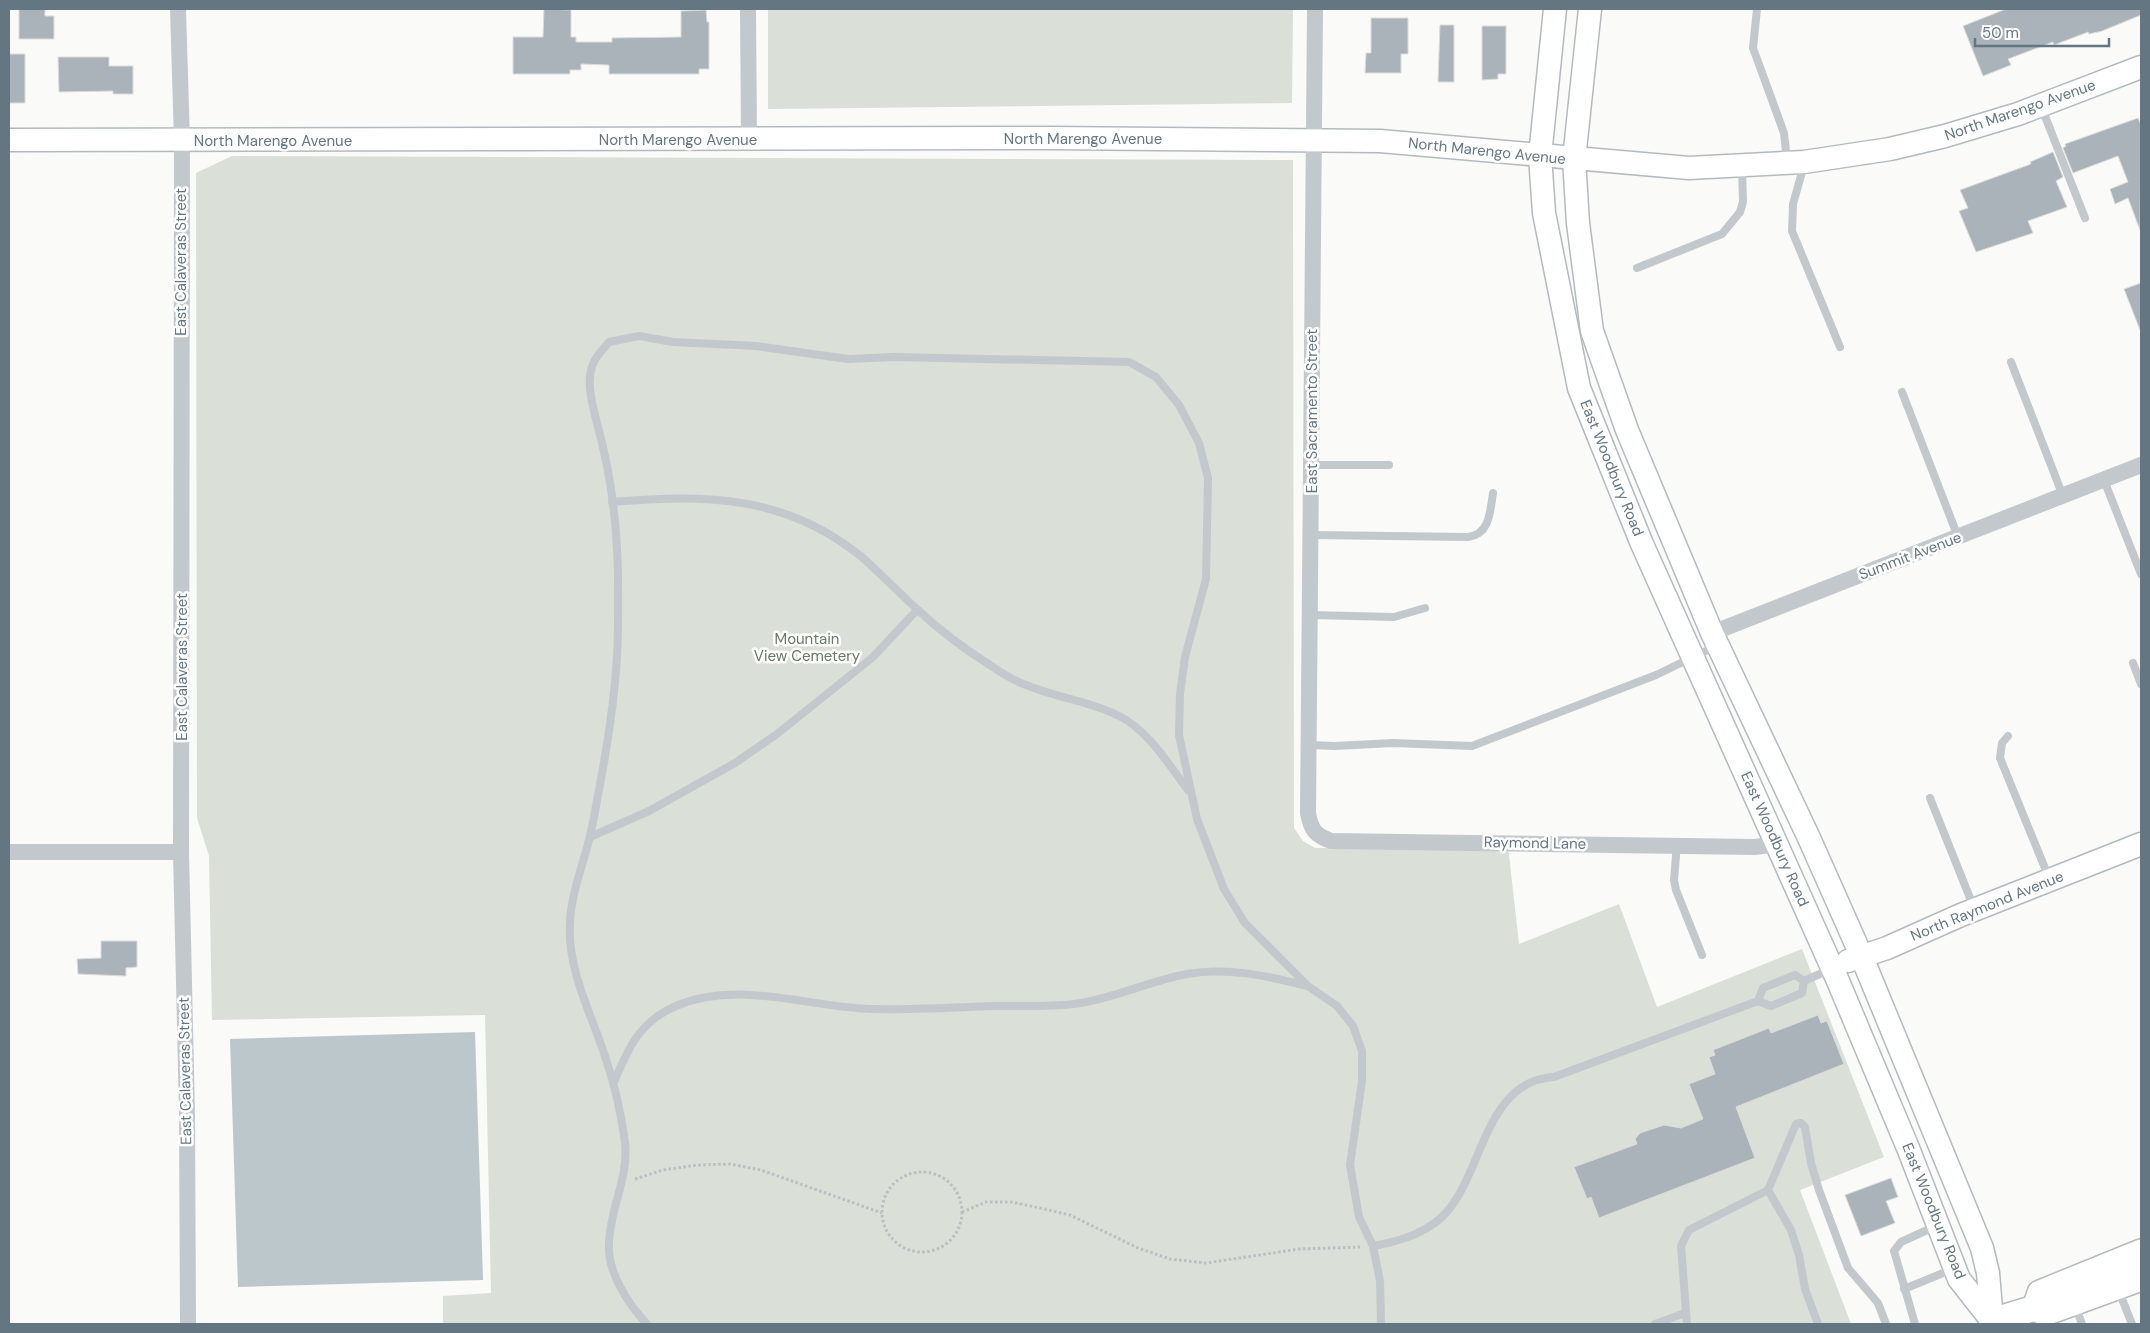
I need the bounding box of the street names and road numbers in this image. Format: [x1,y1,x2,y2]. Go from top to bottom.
street label: North Marengo Avenue [1942,75,2098,145]
street label: North Marengo Avenue [1004,129,1162,149]
street label: North Marengo Avenue [599,130,757,150]
street label: North Marengo Avenue [194,131,352,151]
street label: North Marengo Avenue [1407,133,1567,169]
street label: East Calaveras Street [171,188,191,336]
street label: East Sacramento Street [1302,329,1322,493]
street label: East Woodbury Road [1575,397,1649,539]
street label: Summit Avenue [1856,527,1964,585]
street label: East Calaveras Street [172,593,192,741]
street label: East Woodbury Road [1736,768,1814,910]
street label: Raymond Lane [1484,832,1586,854]
street label: North Raymond Avenue [1907,866,2067,946]
street label: East Calaveras Street [174,997,196,1145]
street label: East Woodbury Road [1897,1140,1971,1282]

